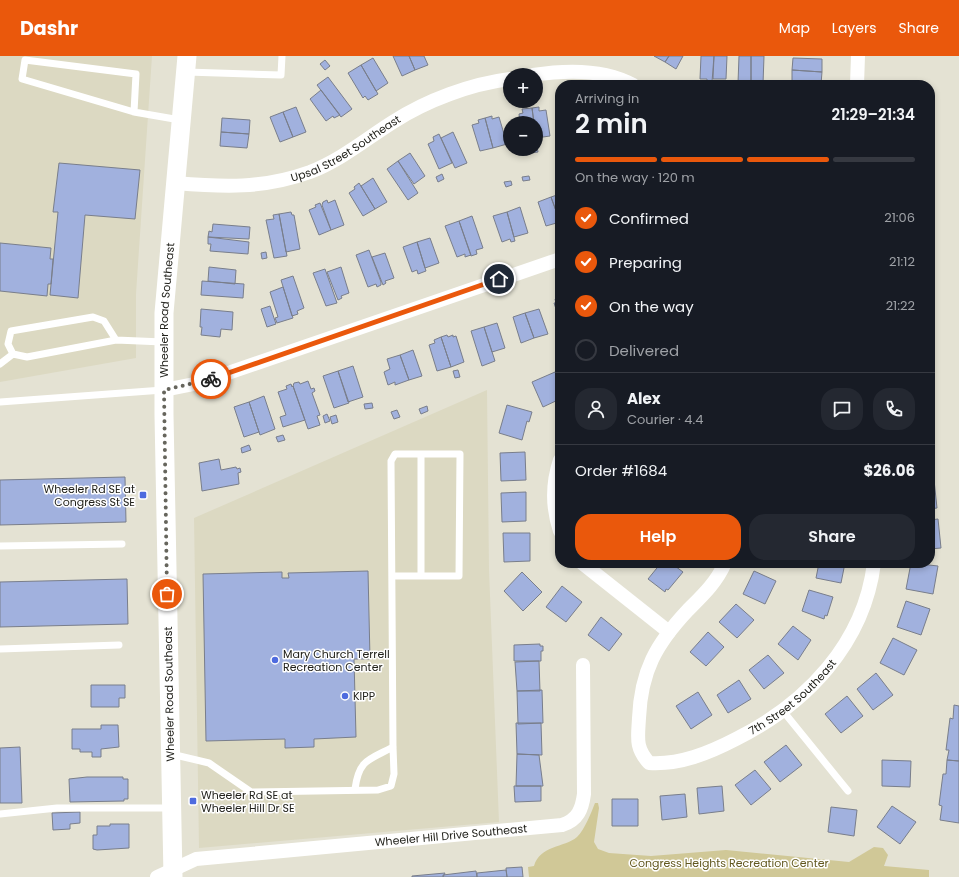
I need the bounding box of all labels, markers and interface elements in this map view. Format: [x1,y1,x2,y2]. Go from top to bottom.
text: Dashr [20,15,78,42]
text: Map [779,18,810,38]
text: Layers [832,18,876,38]
text: Share [898,18,939,38]
map controls [503,68,543,156]
button: + [503,68,543,108]
text: Arriving in [575,89,639,108]
text: 21:29–21:34 [832,104,915,125]
text: 2 min [575,106,648,142]
street label: Upsal Street Southeast [289,111,404,186]
button: − [503,116,543,156]
text: On the way · 120 m [575,168,695,187]
icon: check [575,207,597,229]
text: Confirmed [609,208,689,229]
text: 21:06 [884,208,915,227]
street label: Wheeler Road Southeast [156,242,178,378]
icon: check [575,251,597,273]
text: Preparing [609,252,682,273]
text: 21:12 [889,252,915,271]
pin [482,262,516,296]
icon: home [488,268,510,290]
icon: check [575,295,597,317]
text: On the way [609,296,694,317]
text: 21:22 [886,296,915,315]
text: Delivered [609,340,679,361]
courier [191,359,231,399]
icon: bike [200,368,222,390]
button: person [575,388,617,430]
text: Alex [627,388,661,409]
button: chat [821,388,863,430]
button: phone [873,388,915,430]
text: Courier · 4.4 [627,410,703,429]
text: Order #1684 [575,460,667,481]
text: $26.06 [863,460,915,481]
place label: Wheeler Rd SE at Congress St SE [43,481,135,510]
marker: Wheeler Rd SE at Congress St SE [138,490,148,500]
button: Help [575,514,741,560]
button: Share [749,514,915,560]
pin [150,577,184,611]
icon: bag [156,583,178,605]
street label: Wheeler Road Southeast [160,626,178,762]
place label: Mary Church Terrell Recreation Center [283,646,390,675]
marker: Mary Church Terrell Recreation Center [270,655,280,665]
street label: 7th Street Southeast [746,656,840,739]
place label: KIPP [353,688,375,704]
marker: KIPP [340,691,350,701]
place label: Wheeler Rd SE at Wheeler Hill Dr SE [201,787,295,816]
marker: Wheeler Rd SE at Wheeler Hill Dr SE [188,796,198,806]
street label: Wheeler Hill Drive Southeast [374,820,528,850]
park label: Congress Heights Recreation Center [629,855,829,871]

